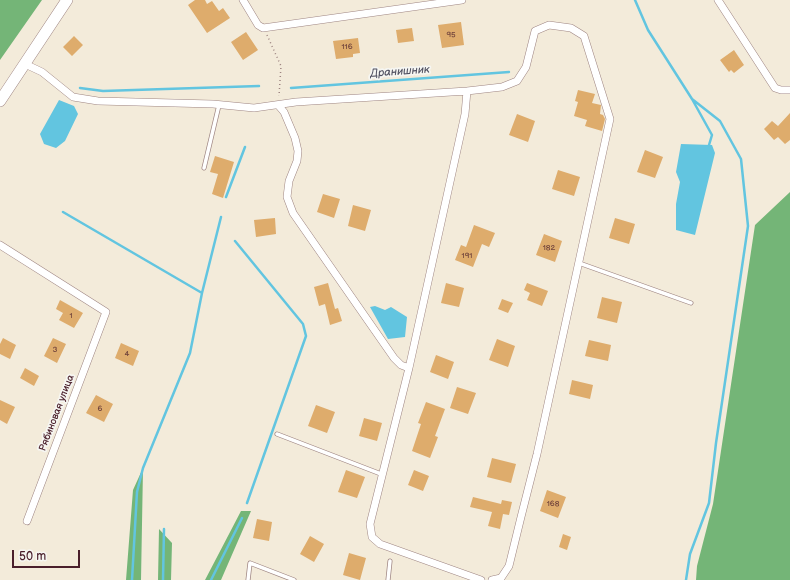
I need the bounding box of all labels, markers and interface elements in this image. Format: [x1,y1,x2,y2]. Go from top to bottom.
house number: 95 [446,30,456,40]
house number: 116 [341,42,353,52]
water label: Дранишник [370,63,430,81]
house number: 182 [543,243,555,253]
house number: 191 [462,251,472,261]
house number: 1 [69,311,73,321]
house number: 3 [53,345,57,355]
house number: 4 [125,349,129,359]
street label: Рябиновая улица [37,373,77,453]
house number: 6 [98,404,102,414]
house number: 168 [547,499,559,509]
scale bar [14,542,82,568]
text: 50 m [19,549,46,564]

